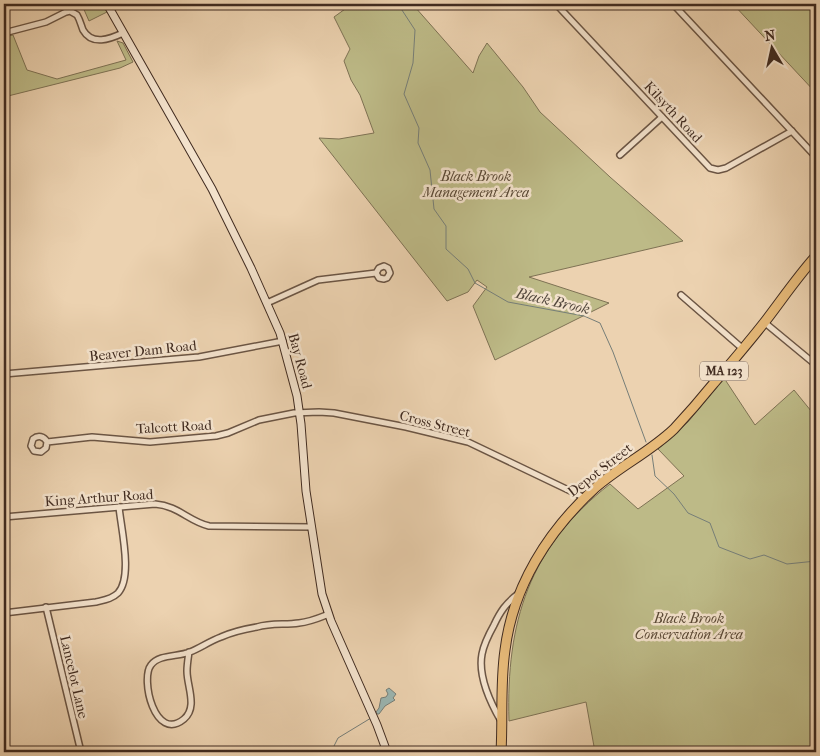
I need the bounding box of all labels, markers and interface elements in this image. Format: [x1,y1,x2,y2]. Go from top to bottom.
north arrow [748,22,798,72]
text: N [763,26,777,45]
street label: Kilsyth Road [640,78,706,147]
park label: Black Brook Management Area [422,168,529,201]
water label: Black Brook [513,284,592,318]
street label: Bay Road [284,331,316,391]
street label: Beaver Dam Road [88,337,198,365]
road number: MA 123 [700,362,748,381]
street label: Cross Street [398,407,472,441]
street label: Talcott Road [136,417,213,437]
street label: Depot Street [564,440,636,500]
street label: King Arthur Road [44,486,154,510]
park label: Black Brook Conservation Area [635,610,743,643]
street label: Lancelot Lane [56,634,92,720]

